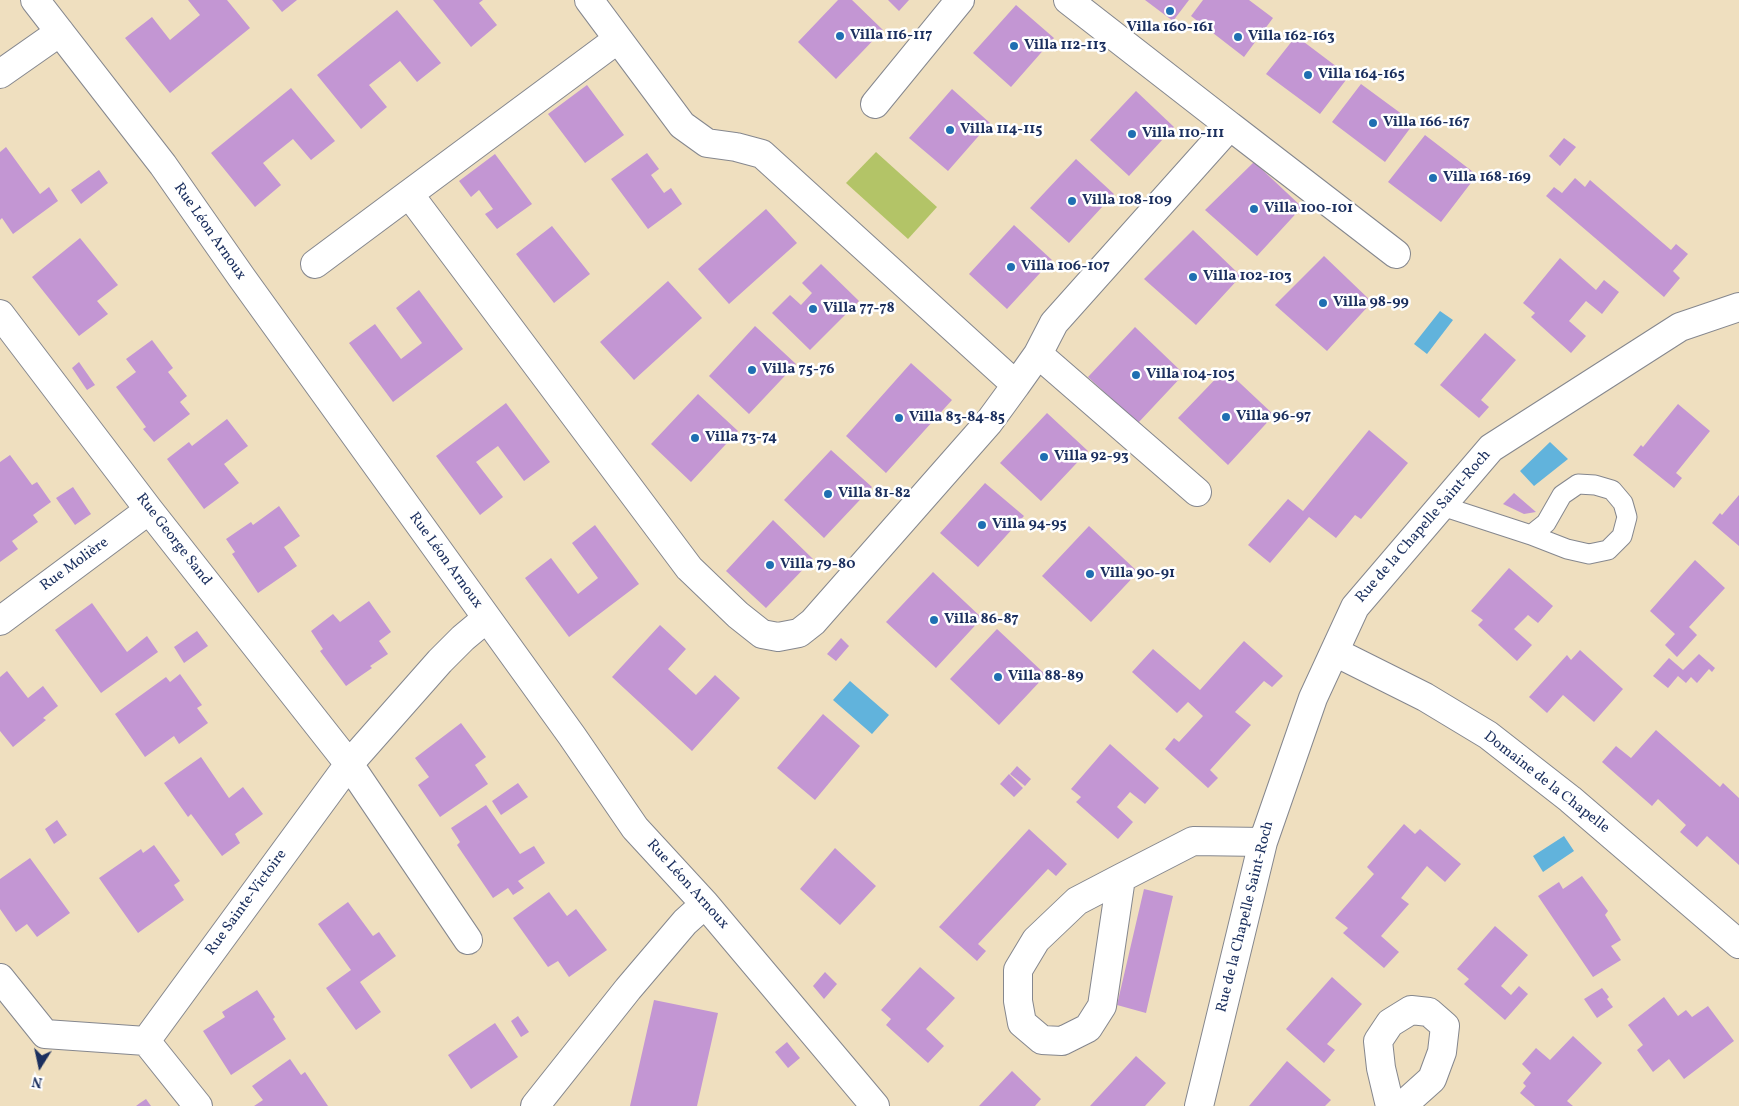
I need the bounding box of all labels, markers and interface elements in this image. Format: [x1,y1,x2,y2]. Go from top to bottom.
marker: Villa 160-161 [1164,5,1176,17]
place label: Villa 160-161 [1127,19,1213,37]
place label: Villa 116-117 [850,27,932,45]
place label: Villa 162-163 [1248,28,1335,46]
marker: Villa 116-117 [834,30,846,42]
marker: Villa 162-163 [1232,31,1244,43]
place label: Villa 112-113 [1024,37,1106,55]
marker: Villa 112-113 [1008,40,1020,52]
place label: Villa 164-165 [1318,66,1405,84]
marker: Villa 164-165 [1302,69,1314,81]
place label: Villa 166-167 [1383,114,1470,132]
marker: Villa 166-167 [1367,117,1379,129]
place label: Villa 114-115 [960,121,1043,139]
marker: Villa 114-115 [944,124,956,136]
place label: Villa 110-111 [1142,125,1224,143]
marker: Villa 110-111 [1126,128,1138,140]
place label: Villa 168-169 [1443,169,1531,187]
marker: Villa 168-169 [1427,172,1439,184]
street label: Rue Léon Arnoux [169,180,249,284]
place label: Villa 108-109 [1082,192,1172,210]
marker: Villa 108-109 [1066,195,1078,207]
place label: Villa 100-101 [1264,200,1353,218]
marker: Villa 100-101 [1248,203,1260,215]
place label: Villa 106-107 [1021,258,1110,276]
marker: Villa 106-107 [1005,261,1017,273]
place label: Villa 102-103 [1203,268,1292,286]
marker: Villa 102-103 [1187,271,1199,283]
place label: Villa 98-99 [1333,294,1409,312]
marker: Villa 98-99 [1317,297,1329,309]
place label: Villa 77-78 [823,300,895,318]
marker: Villa 77-78 [807,303,819,315]
place label: Villa 75-76 [762,361,834,379]
marker: Villa 75-76 [746,364,758,376]
place label: Villa 104-105 [1146,366,1235,384]
marker: Villa 104-105 [1130,369,1142,381]
place label: Villa 96-97 [1236,408,1311,426]
place label: Villa 83-84-85 [909,409,1005,427]
marker: Villa 96-97 [1220,411,1232,423]
marker: Villa 83-84-85 [893,412,905,424]
place label: Villa 73-74 [705,429,777,447]
marker: Villa 73-74 [689,432,701,444]
street label: Rue de la Chapelle Saint-Roch [1353,447,1495,607]
place label: Villa 92-93 [1054,448,1129,466]
marker: Villa 92-93 [1038,451,1050,463]
place label: Villa 81-82 [838,485,911,503]
marker: Villa 81-82 [822,488,834,500]
street label: Rue George Sand [131,490,215,590]
street label: Rue Léon Arnoux [404,509,486,613]
place label: Villa 94-95 [992,516,1067,534]
marker: Villa 94-95 [976,519,988,531]
street label: Rue Molière [37,534,113,596]
place label: Villa 79-80 [780,556,856,574]
marker: Villa 79-80 [764,559,776,571]
place label: Villa 90-91 [1100,565,1175,583]
marker: Villa 90-91 [1084,568,1096,580]
place label: Villa 86-87 [944,611,1019,629]
marker: Villa 86-87 [928,614,940,626]
place label: Villa 88-89 [1008,668,1084,686]
marker: Villa 88-89 [992,671,1004,683]
street label: Domaine de la Chapelle [1479,728,1613,838]
street label: Rue de la Chapelle Saint-Roch [1213,819,1279,1015]
street label: Rue Léon Arnoux [642,836,732,934]
street label: Rue Sainte-Victoire [202,846,292,960]
north arrow [15,1041,65,1091]
text: N [31,1071,44,1092]

